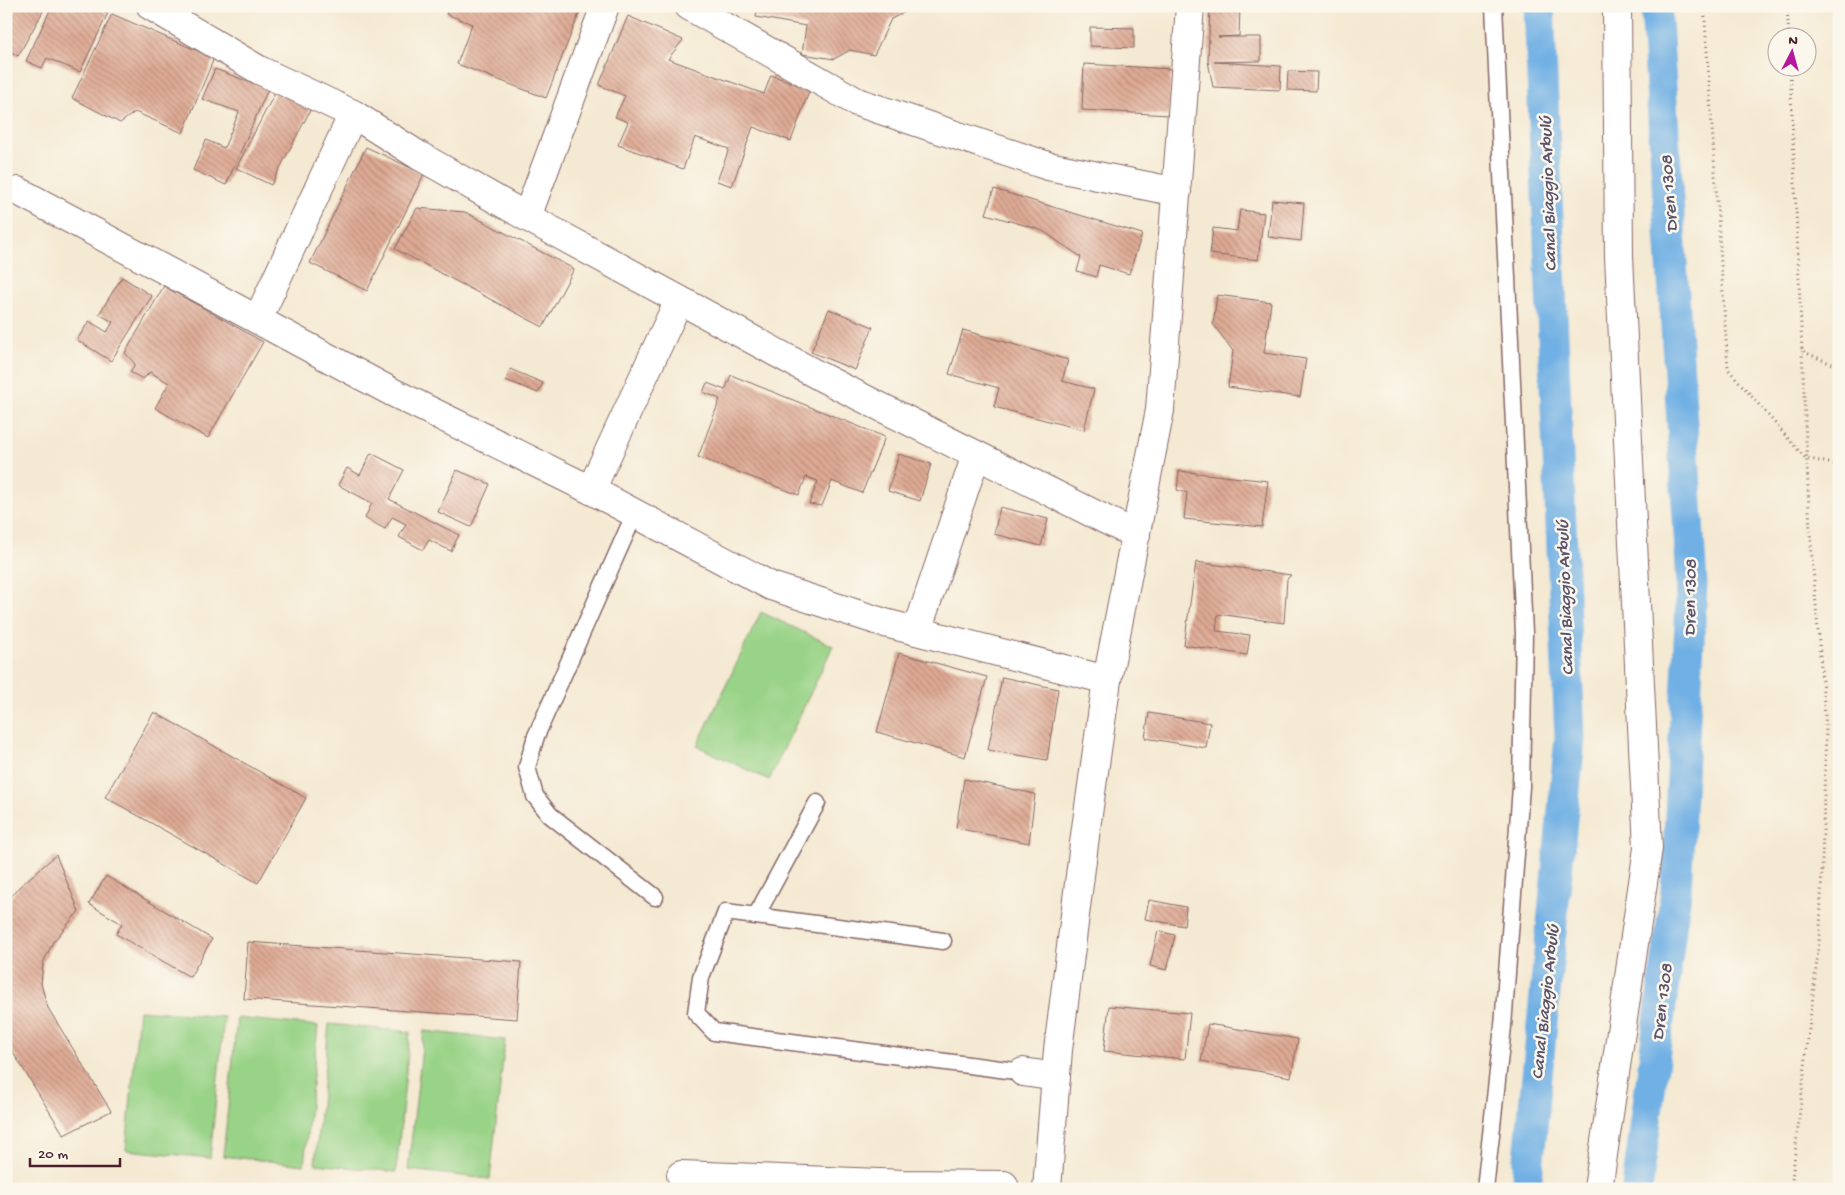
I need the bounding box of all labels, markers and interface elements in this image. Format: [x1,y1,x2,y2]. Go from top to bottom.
north arrow [1768,28,1818,78]
text: N [1788,33,1799,50]
water label: Canal Biaggio Arbulú [1536,115,1563,272]
water label: Dren 1308 [1657,154,1684,233]
water label: Canal Biaggio Arbulú [1553,519,1580,676]
water label: Dren 1308 [1680,558,1703,637]
water label: Canal Biaggio Arbulú [1528,923,1565,1080]
water label: Dren 1308 [1648,962,1679,1042]
scale bar [30,1135,120,1167]
text: 20 m [38,1146,68,1164]

